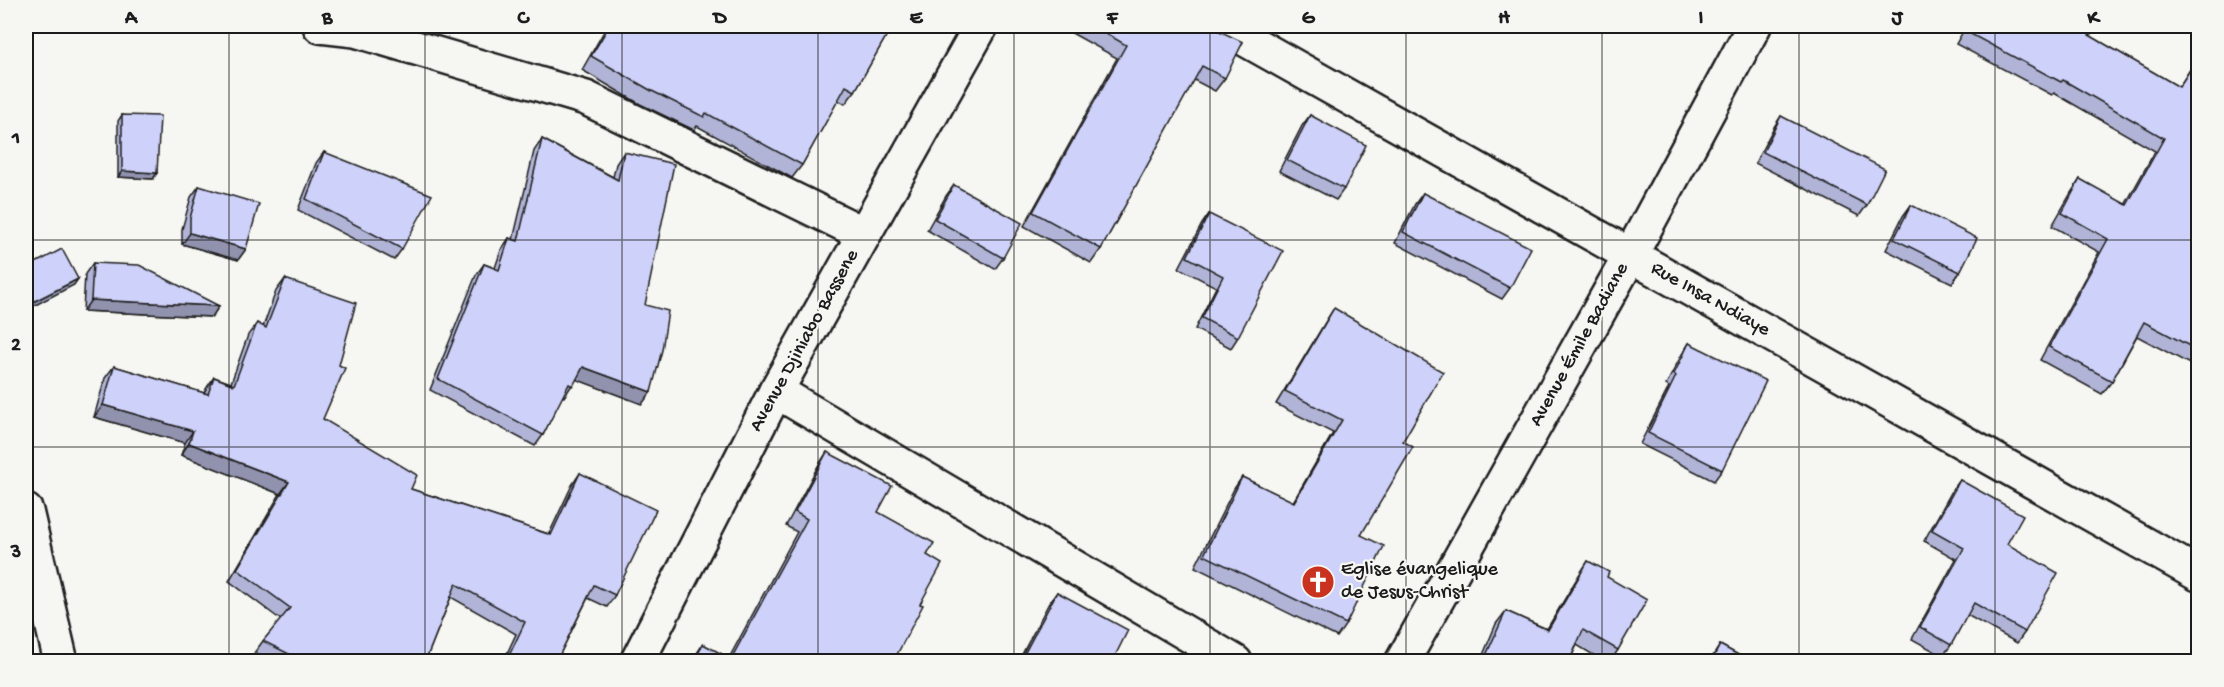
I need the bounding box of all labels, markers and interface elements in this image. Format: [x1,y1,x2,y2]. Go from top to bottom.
text: A [124,8,139,31]
text: B [321,8,333,31]
text: C [517,8,531,31]
text: D [711,8,727,31]
text: E [910,8,924,31]
text: F [1106,8,1119,31]
text: G [1302,8,1316,31]
text: H [1498,8,1510,31]
text: I [1699,8,1704,31]
text: J [1891,8,1904,31]
text: K [2086,8,2101,31]
text: 1 [11,128,20,151]
street label: Avenue Djiniabo Bassene [745,245,865,436]
street label: Avenue Émile Badiane [1525,258,1635,431]
street label: Rue Insa Ndiaye [1646,258,1774,343]
text: 2 [11,335,21,358]
text: 3 [10,542,21,565]
place label: Eglise évangelique de Jesus-Christ [1341,559,1499,605]
church icon: Eglise évangelique de Jesus-Christ [1300,564,1336,600]

